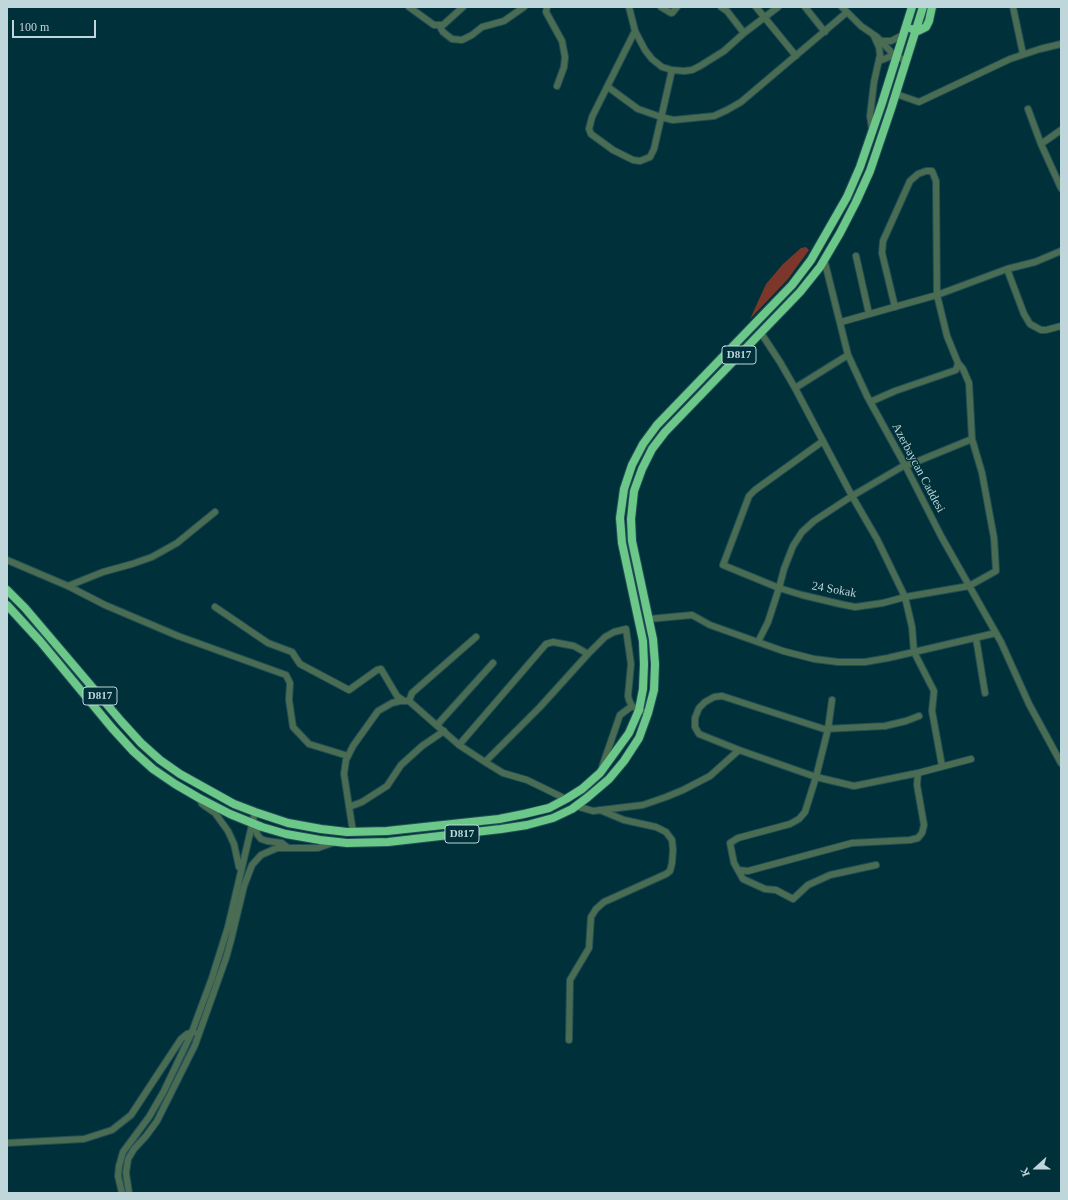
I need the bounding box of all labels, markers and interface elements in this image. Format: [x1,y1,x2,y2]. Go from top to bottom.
scale bar [14,12,98,38]
text: 100 m [19,20,49,34]
road number: D817 [722,346,756,364]
street label: Azerbaycan Caddesi [888,421,948,515]
street label: 24 Sokak [811,579,857,601]
road number: D817 [83,687,117,705]
road number: D817 [445,825,479,843]
north arrow [1016,1148,1056,1188]
text: K [1018,1166,1032,1178]

